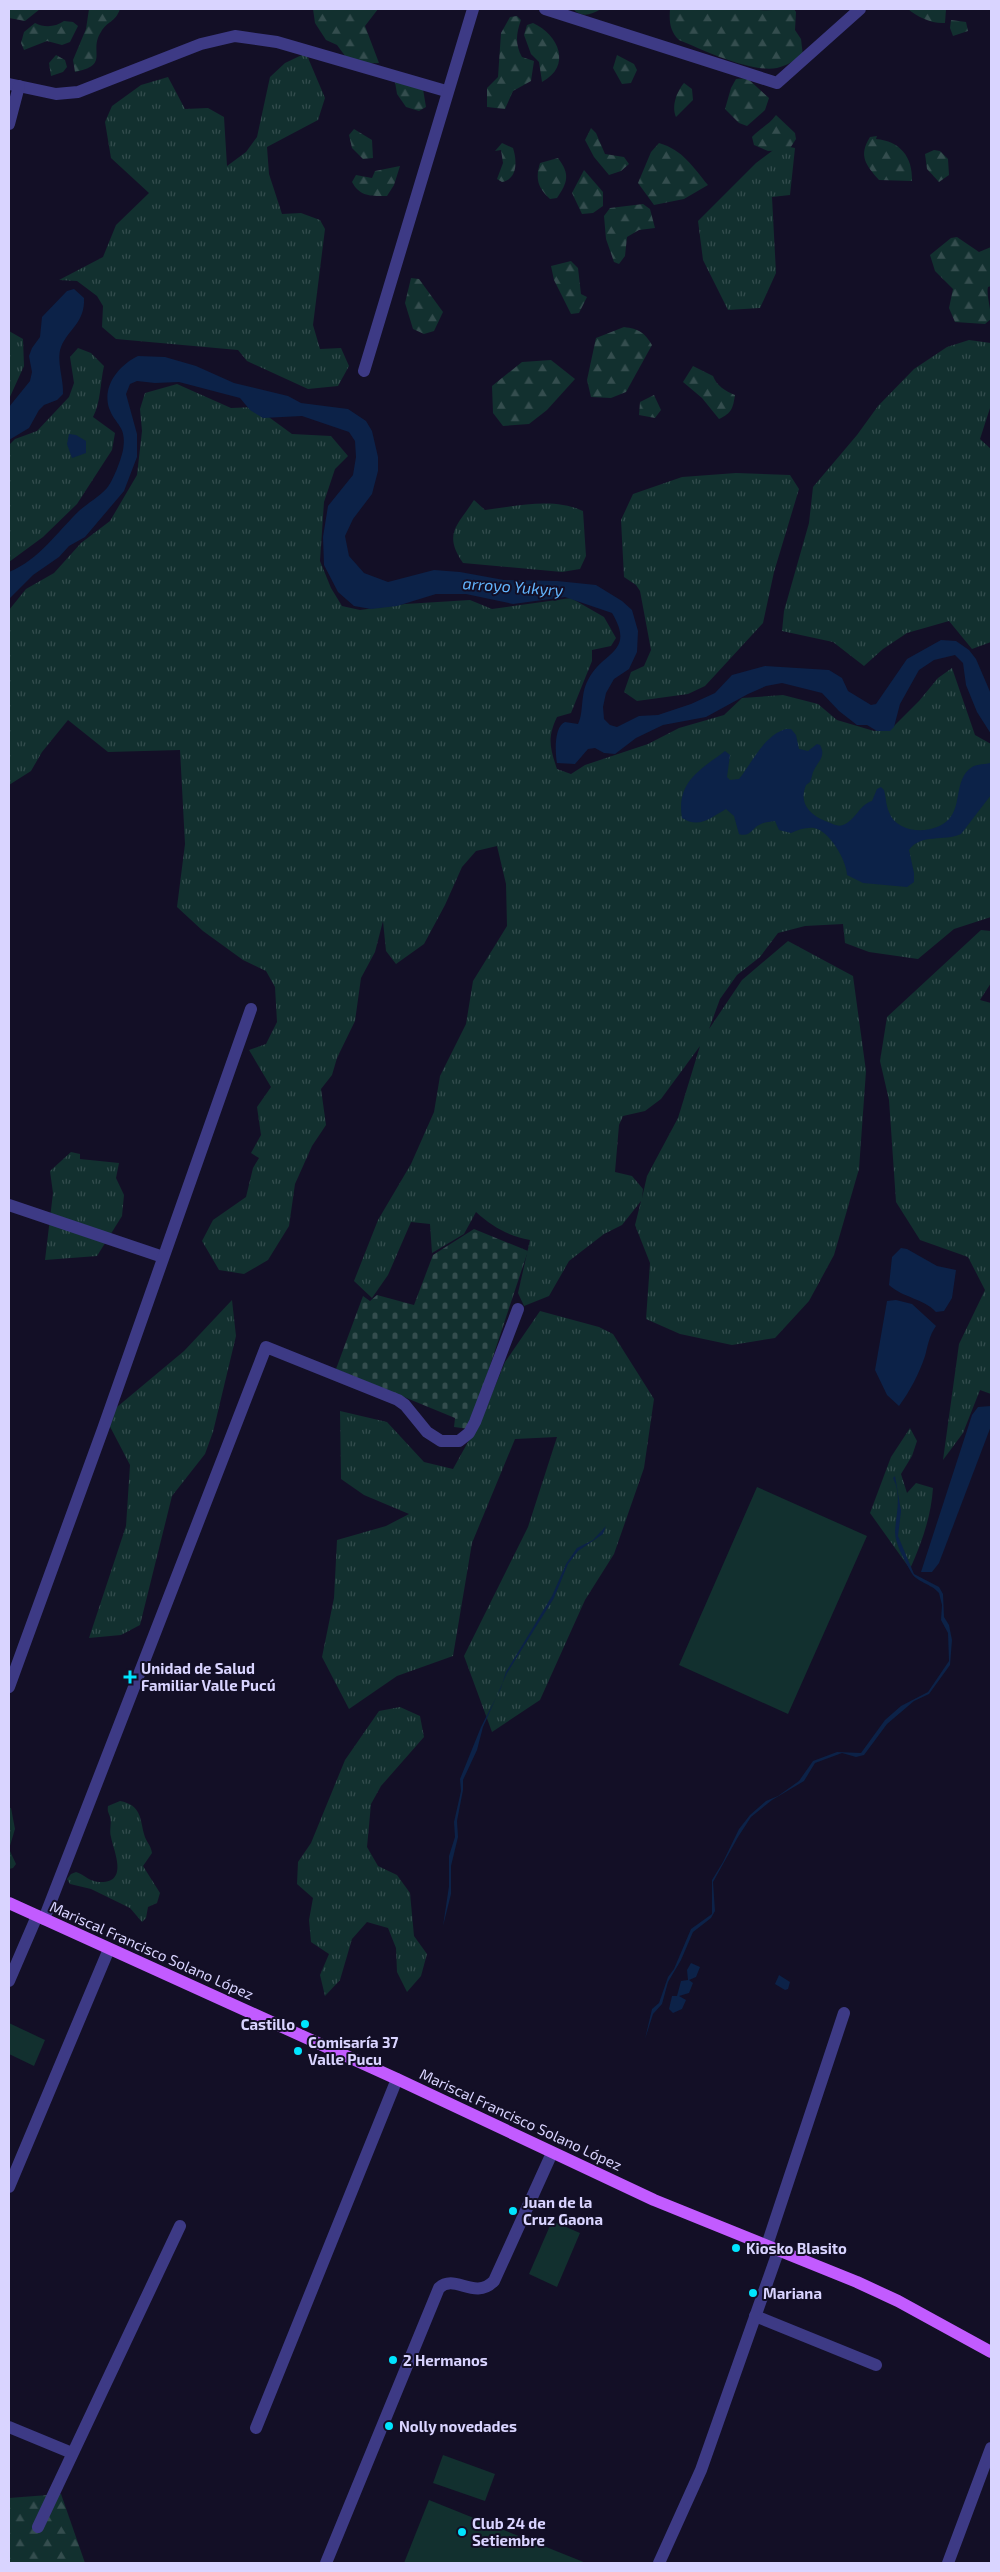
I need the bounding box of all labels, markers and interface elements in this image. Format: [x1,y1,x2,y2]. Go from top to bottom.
water label: arroyo Yukyry [462,573,564,600]
place label: Unidad de Salud Familiar Valle Pucú [141,1659,276,1694]
marker: Unidad de Salud Familiar Valle Pucú [123,1670,137,1684]
street label: Mariscal Francisco Solano López [47,1897,257,2003]
place label: Castillo [241,2015,295,2033]
marker: Castillo [299,2018,311,2030]
place label: Comisaría 37 Valle Pucu [308,2033,398,2068]
marker: Comisaría 37 Valle Pucu [292,2045,304,2057]
street label: Mariscal Francisco Solano López [417,2064,625,2174]
place label: Juan de la Cruz Gaona [523,2193,603,2228]
marker: Juan de la Cruz Gaona [507,2205,519,2217]
place label: Kiosko Blasito [746,2239,847,2257]
marker: Kiosko Blasito [730,2242,742,2254]
place label: Mariana [763,2284,822,2302]
marker: Mariana [747,2287,759,2299]
place label: 2 Hermanos [403,2351,488,2369]
marker: 2 Hermanos [387,2354,399,2366]
place label: Nolly novedades [399,2417,517,2436]
marker: Nolly novedades [383,2420,395,2432]
place label: Club 24 de Setiembre [472,2514,546,2549]
marker: Club 24 de Setiembre [456,2526,468,2538]

